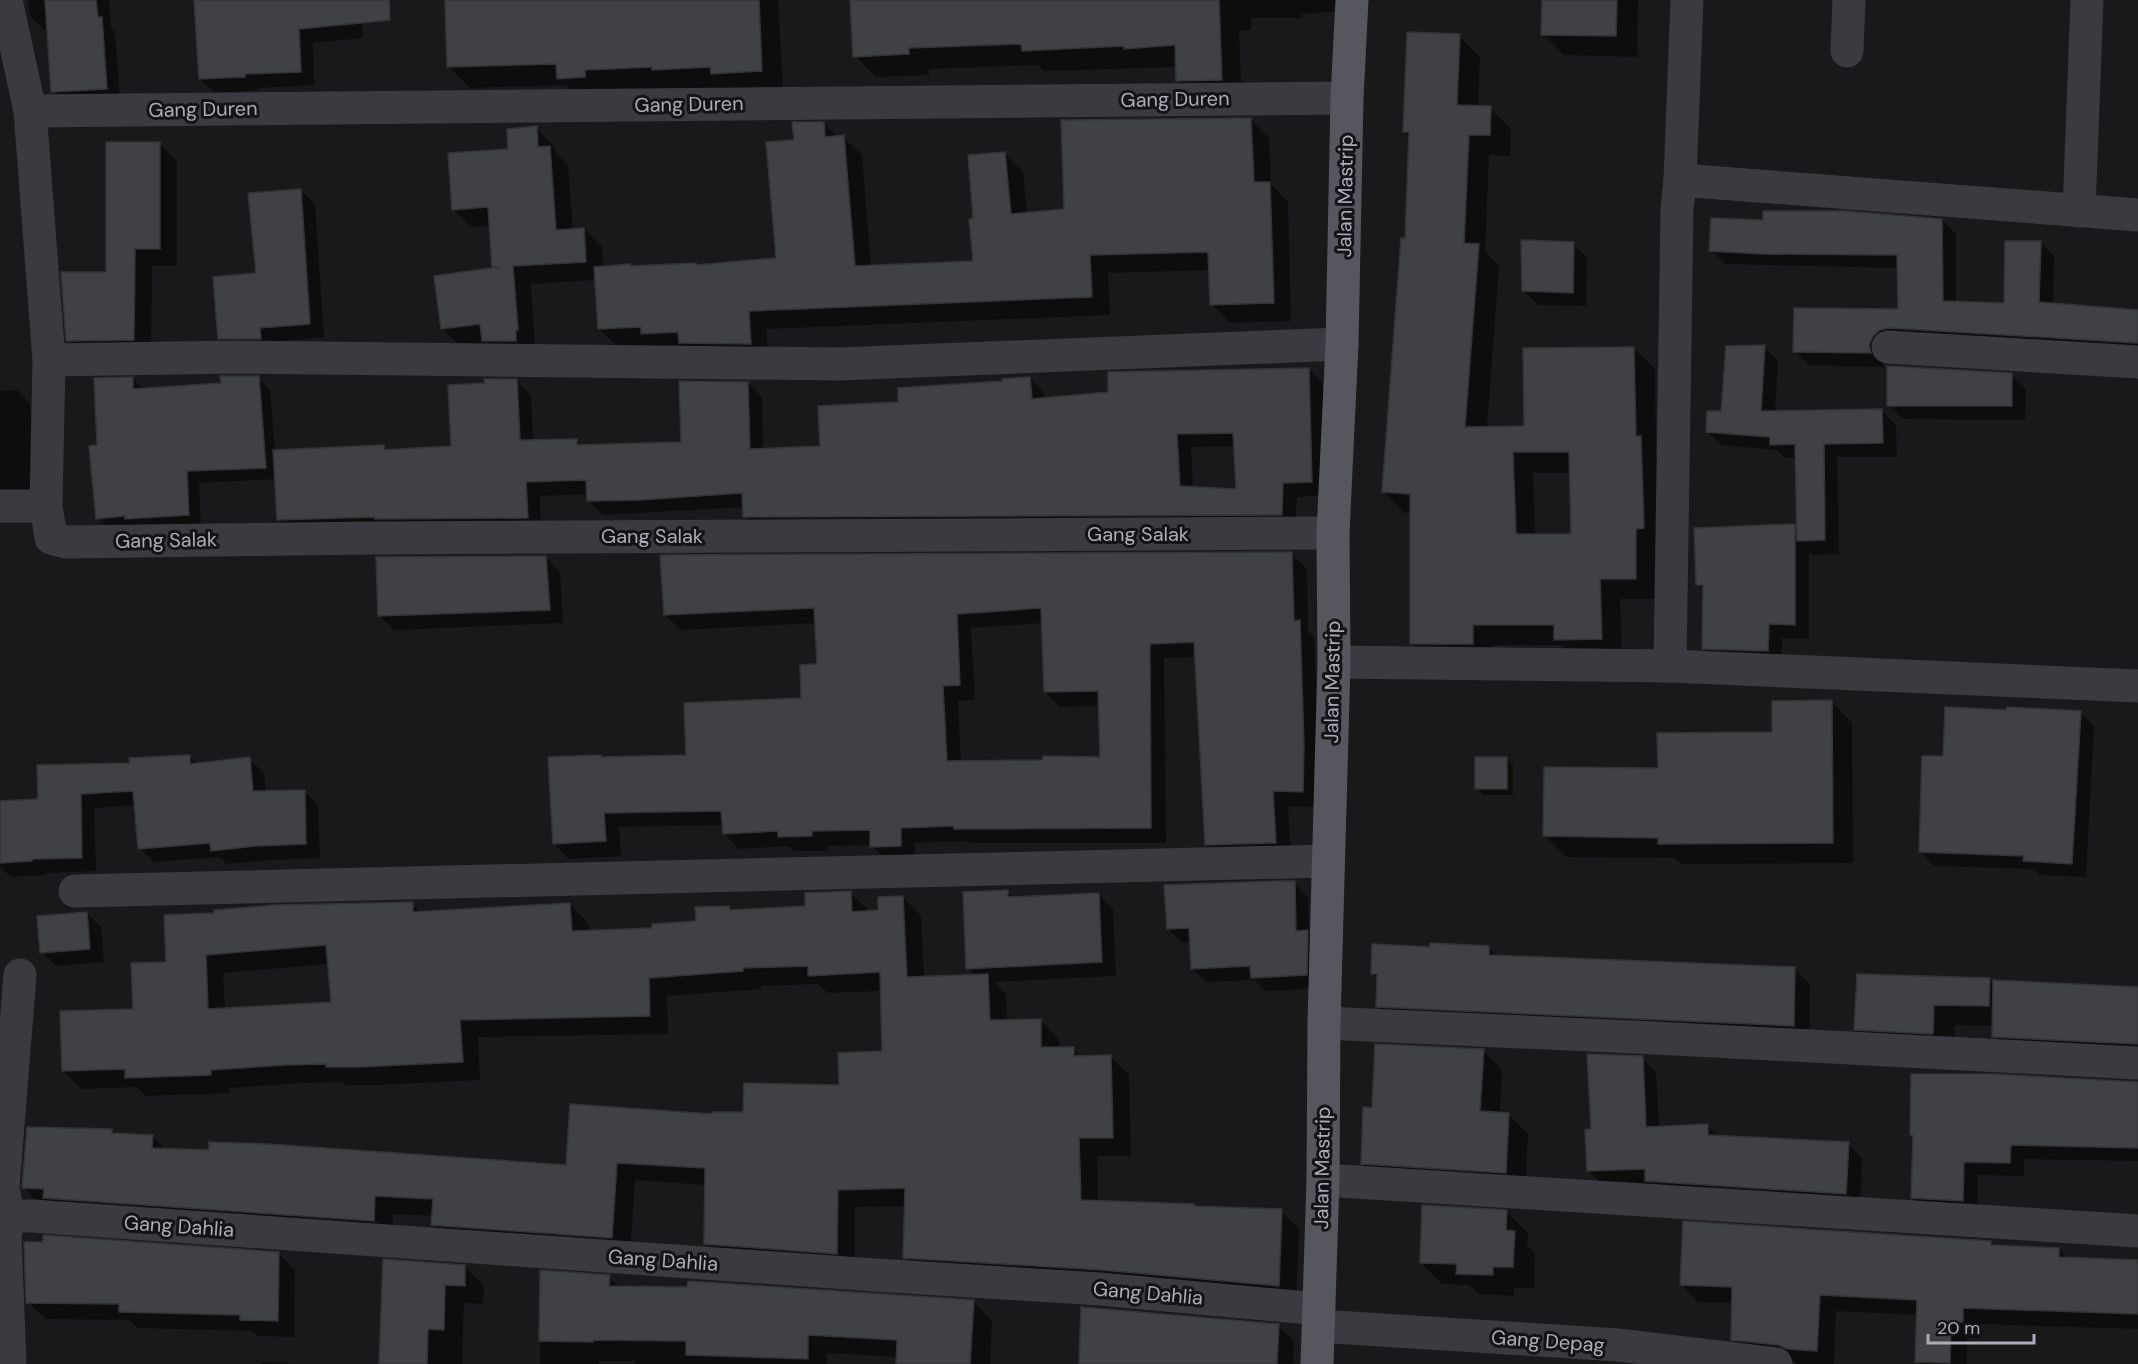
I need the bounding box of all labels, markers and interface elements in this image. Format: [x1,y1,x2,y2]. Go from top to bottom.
street label: Gang Duren [1120,85,1230,113]
street label: Gang Duren [634,90,744,118]
street label: Gang Duren [148,95,258,123]
street label: Jalan Mastrip [1331,134,1359,258]
street label: Gang Salak [1087,521,1189,547]
street label: Gang Salak [601,523,703,549]
street label: Gang Salak [115,526,217,554]
street label: Jalan Mastrip [1318,620,1346,744]
street label: Jalan Mastrip [1308,1106,1336,1230]
street label: Gang Dahlia [123,1209,235,1243]
street label: Gang Dahlia [607,1243,719,1277]
street label: Gang Dahlia [1092,1275,1204,1311]
scale bar [1928,1307,2034,1345]
text: 20 m [1937,1316,1980,1340]
street label: Gang Depag [1490,1324,1606,1358]

